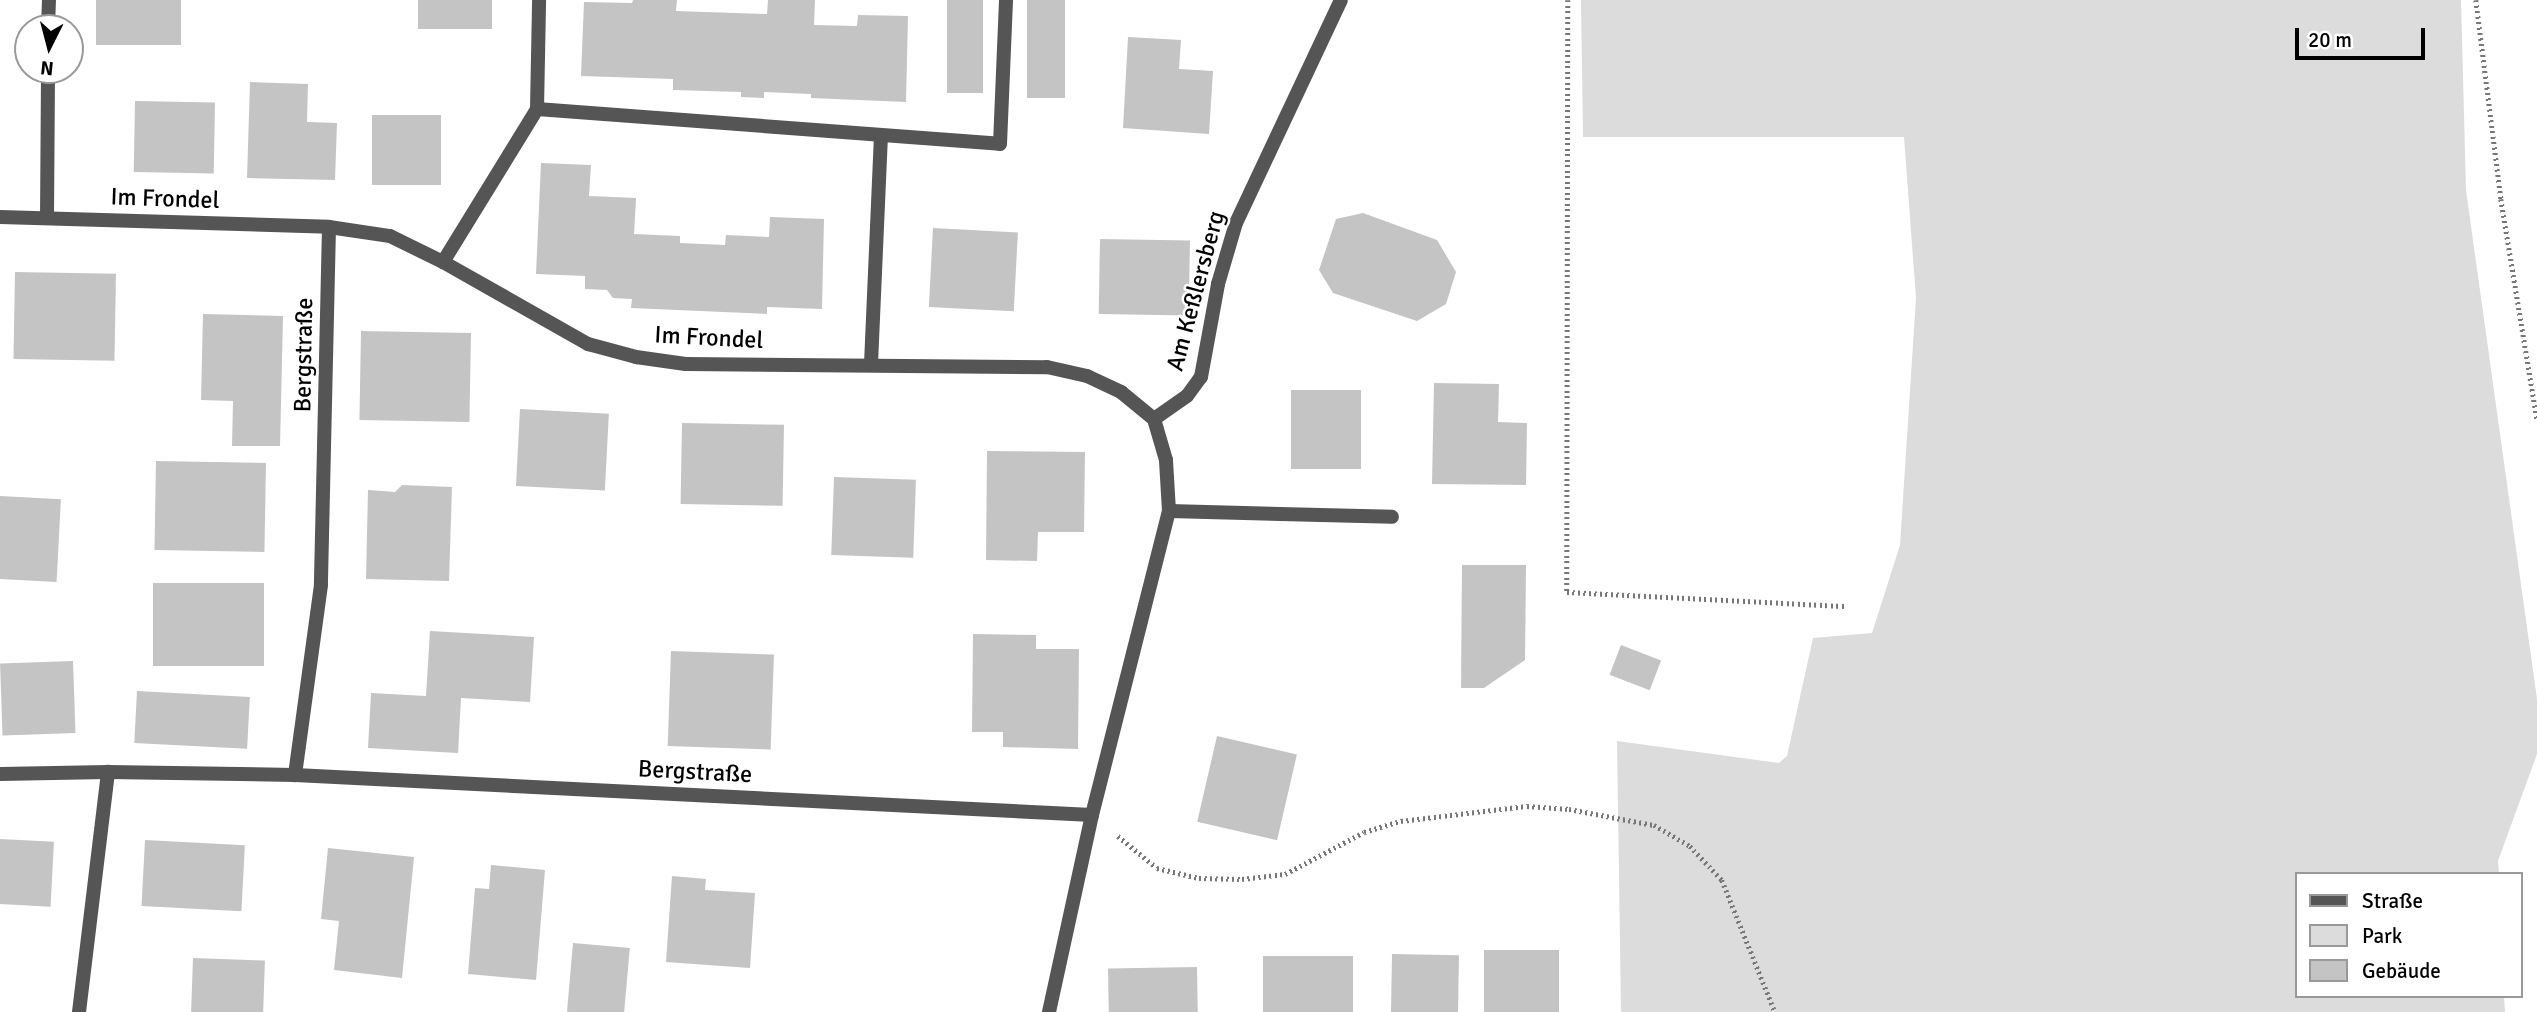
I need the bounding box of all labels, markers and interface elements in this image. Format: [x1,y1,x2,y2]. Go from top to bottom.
north arrow [14,14,84,84]
scale bar [2299,14,2428,58]
text: 20 m [2308,27,2352,53]
text: N [39,55,55,81]
street label: Im Frondel [110,183,220,215]
street label: Am Keßlersberg [1161,208,1231,374]
street label: Bergstraße [289,297,319,413]
street label: Im Frondel [654,321,764,355]
street label: Bergstraße [637,755,753,789]
legend [2296,872,2523,998]
text: Straße [2362,888,2423,914]
text: Park [2362,923,2402,949]
text: Gebäude [2362,958,2441,984]

